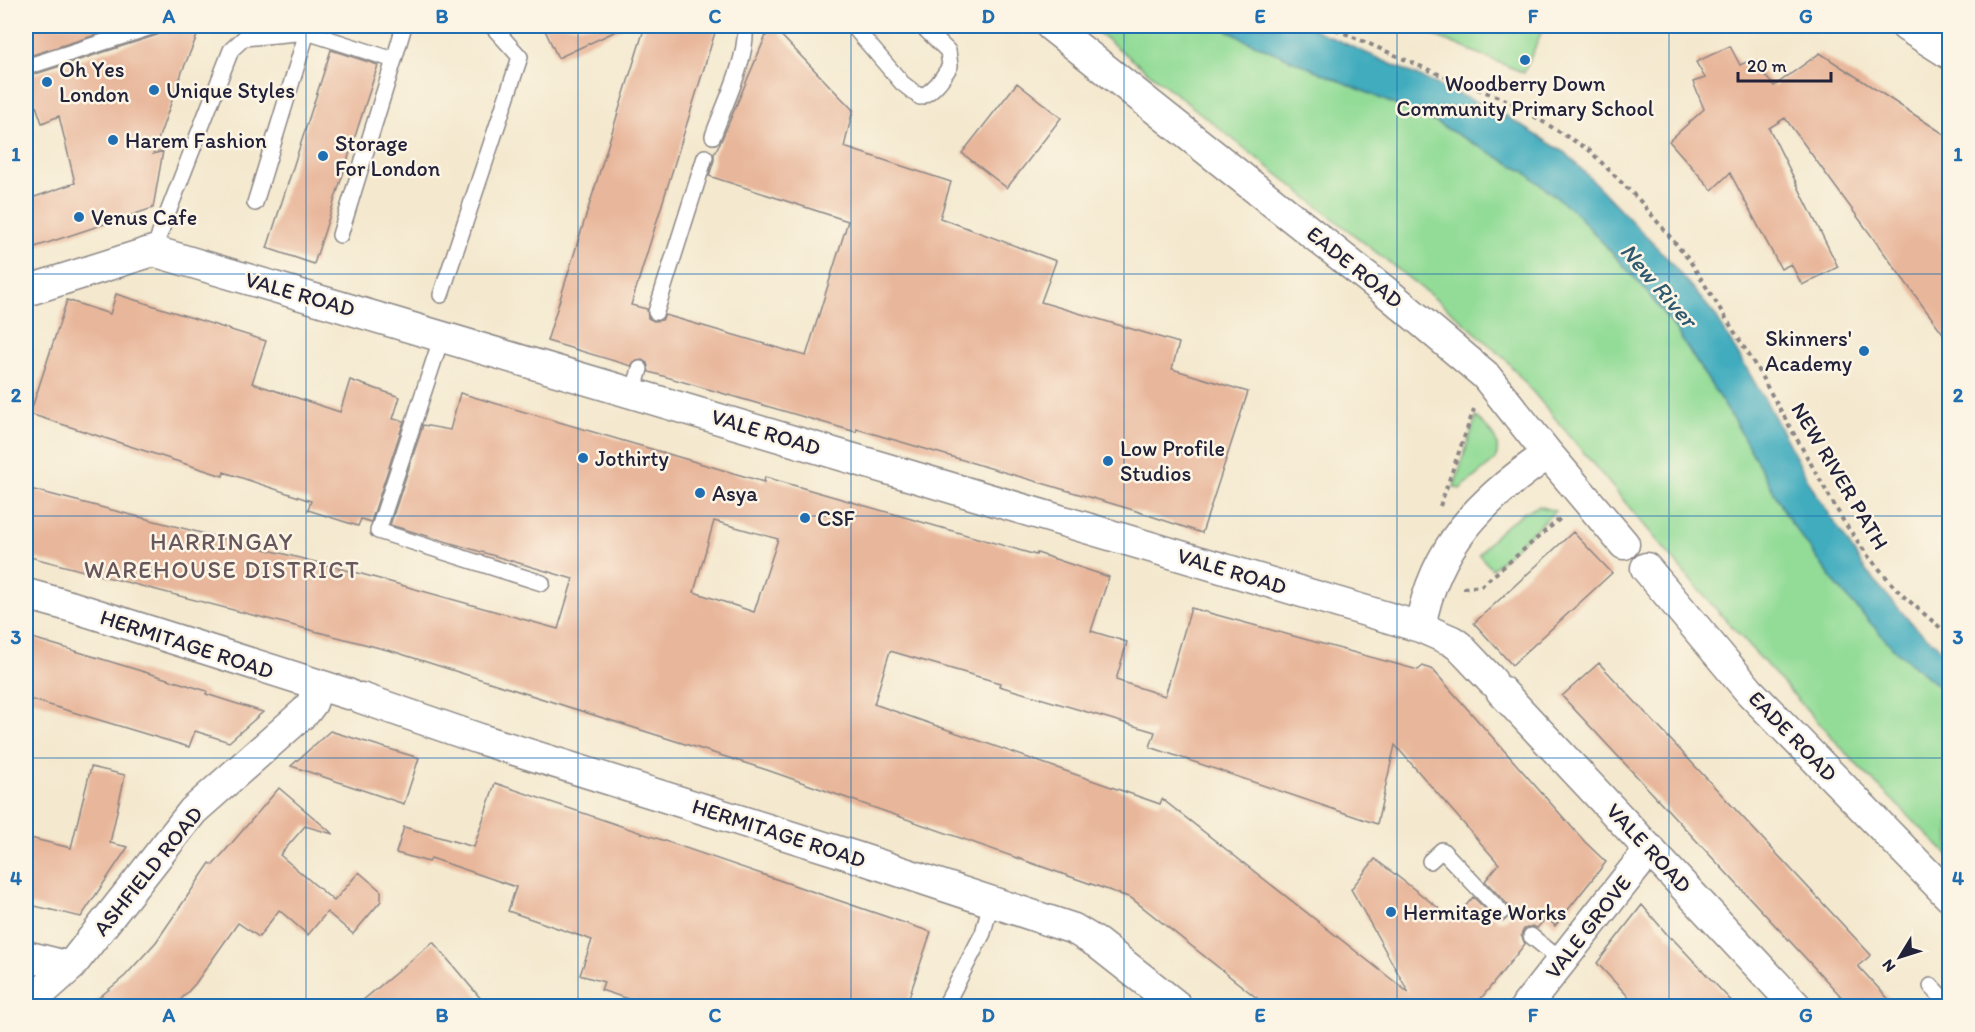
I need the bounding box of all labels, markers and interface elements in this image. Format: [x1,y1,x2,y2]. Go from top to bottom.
text: A [162,4,176,28]
text: B [436,4,449,28]
text: C [709,4,722,28]
text: D [981,4,995,28]
text: E [1254,4,1266,28]
text: F [1528,4,1539,28]
text: G [1799,4,1813,28]
scale bar [1738,45,1831,83]
marker: Woodberry Down Community Primary School [1518,53,1532,67]
text: 20 m [1747,55,1787,77]
place label: Oh Yes London [59,56,130,108]
place label: Woodberry Down Community Primary School [1396,70,1654,122]
marker: Oh Yes London [40,75,54,89]
place label: Unique Styles [166,77,295,104]
marker: Unique Styles [147,83,161,97]
place label: Harem Fashion [125,127,267,154]
place label: Storage For London [335,130,441,182]
marker: Harem Fashion [106,133,120,147]
text: 1 [11,142,21,166]
text: 1 [1953,142,1963,166]
marker: Storage For London [316,149,330,163]
place label: Venus Cafe [91,204,197,231]
marker: Venus Cafe [72,210,86,224]
street label: EADE ROAD [1301,220,1409,314]
water label: New River [1614,237,1705,335]
street label: VALE ROAD [242,265,358,323]
place label: Skinners' Academy [1765,325,1853,377]
marker: Skinners' Academy [1857,344,1871,358]
text: 2 [11,383,22,407]
text: 2 [1953,383,1964,407]
street label: NEW RIVER PATH [1785,397,1895,555]
street label: VALE ROAD [708,403,824,461]
place label: Low Profile Studios [1120,435,1225,487]
place label: Jothirty [595,445,670,472]
marker: Jothirty [576,451,590,465]
marker: Low Profile Studios [1101,454,1115,468]
place label: Asya [712,480,758,507]
marker: Asya [693,486,707,500]
place label: CSF [817,505,856,532]
marker: CSF [798,511,812,525]
district label: HARRINGAY WAREHOUSE DISTRICT [84,527,360,584]
street label: VALE ROAD [1174,542,1290,600]
street label: HERMITAGE ROAD [97,603,277,685]
text: 3 [11,625,22,649]
text: 3 [1953,625,1964,649]
street label: EADE ROAD [1743,685,1843,787]
street label: HERMITAGE ROAD [689,792,869,874]
street label: VALE ROAD [1601,798,1697,898]
street label: ASHFIELD ROAD [88,801,208,941]
text: 4 [10,866,22,890]
text: 4 [1952,866,1964,890]
street label: VALE GROVE [1539,870,1637,984]
place label: Hermitage Works [1403,899,1567,926]
marker: Hermitage Works [1384,905,1398,919]
north arrow [1870,927,1930,987]
text: N [1878,956,1899,976]
text: A [162,1003,176,1027]
text: B [436,1003,449,1027]
text: C [709,1003,722,1027]
text: D [981,1003,995,1027]
text: E [1254,1003,1266,1027]
text: F [1528,1003,1539,1027]
text: G [1799,1003,1813,1027]

